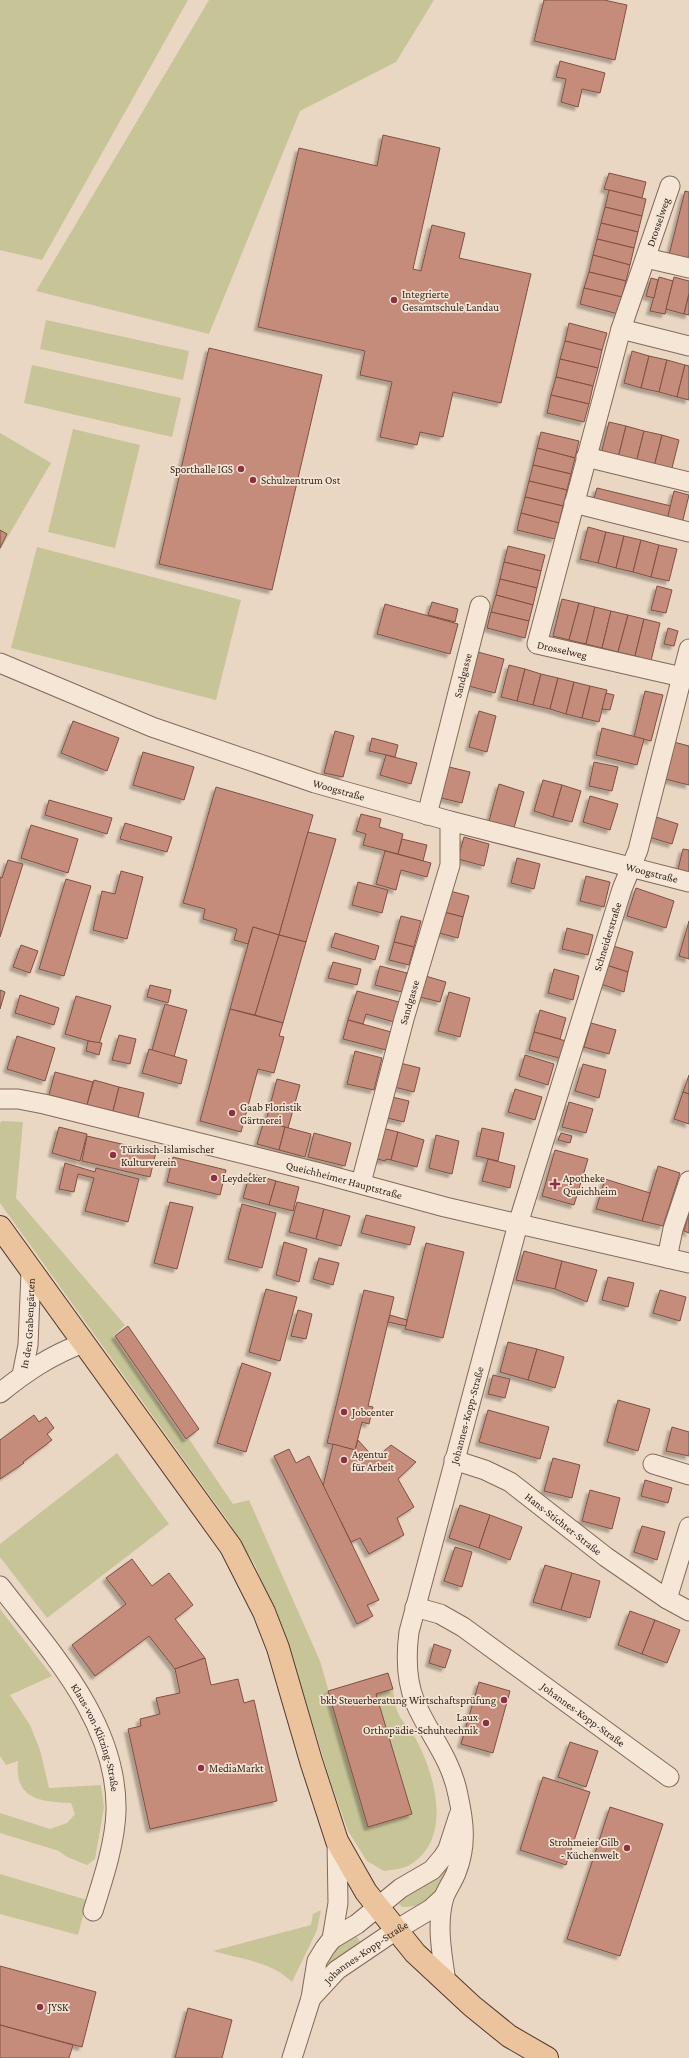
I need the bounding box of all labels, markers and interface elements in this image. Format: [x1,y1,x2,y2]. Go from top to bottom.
street label: Drosselweg [644,195,673,248]
place label: Integrierte Gesamtschule Landau [402,288,499,313]
marker: Integrierte Gesamtschule Landau [389,295,399,305]
place label: Sporthalle IGS [170,463,233,476]
marker: Sporthalle IGS [236,464,246,474]
place label: Schulzentrum Ost [261,474,341,486]
marker: Schulzentrum Ost [248,475,258,485]
street label: Drosselweg [536,638,589,662]
street label: Sandgasse [451,652,474,699]
street label: Woogstraße [311,777,366,803]
street label: Woogstraße [625,860,680,885]
street label: Schneiderstraße [591,901,624,973]
street label: Sandgasse [397,978,421,1026]
place label: Gaab Floristik Gärtnerei [240,1101,302,1126]
marker: Gaab Floristik Gärtnerei [227,1108,237,1118]
place label: Türkisch-Islamischer Kulturverein [121,1143,214,1168]
marker: Türkisch-Islamischer Kulturverein [108,1150,118,1160]
street label: Queichheimer Hauptstraße [285,1159,404,1201]
place label: Leydecker [222,1172,266,1185]
place label: Apotheke Queichheim [563,1172,617,1197]
marker: Leydecker [209,1173,219,1183]
marker: Apotheke Queichheim [550,1179,560,1189]
street label: In den Grabengärten [17,1278,37,1370]
street label: Johannes-Kopp-Straße [448,1365,486,1467]
place label: Jobcenter [351,1406,394,1419]
marker: Jobcenter [339,1407,349,1417]
place label: Agentur für Arbeit [352,1448,395,1473]
marker: Agentur für Arbeit [339,1455,349,1465]
street label: Hans-Stichter-Straße [523,1490,604,1557]
street label: Johannes-Kopp-Straße [537,1679,628,1749]
street label: Klaus-von-Klitzing-Straße [69,1681,121,1792]
place label: bkb Steuerberatung Wirtschaftsprüfung [320,1694,497,1707]
marker: bkb Steuerberatung Wirtschaftsprüfung [499,1695,509,1705]
place label: Laux Orthopädie-Schuhtechnik [363,1711,479,1737]
marker: Laux Orthopädie-Schuhtechnik [481,1718,491,1728]
place label: MediaMarkt [209,1762,264,1774]
marker: MediaMarkt [196,1763,206,1773]
place label: Strohmeier Gilb - Küchenwelt [549,1836,619,1861]
marker: Strohmeier Gilb - Küchenwelt [622,1843,632,1853]
street label: Johannes-Kopp-Straße [321,1918,410,1988]
place label: JYSK [47,2001,69,2014]
marker: JYSK [35,2002,45,2012]

